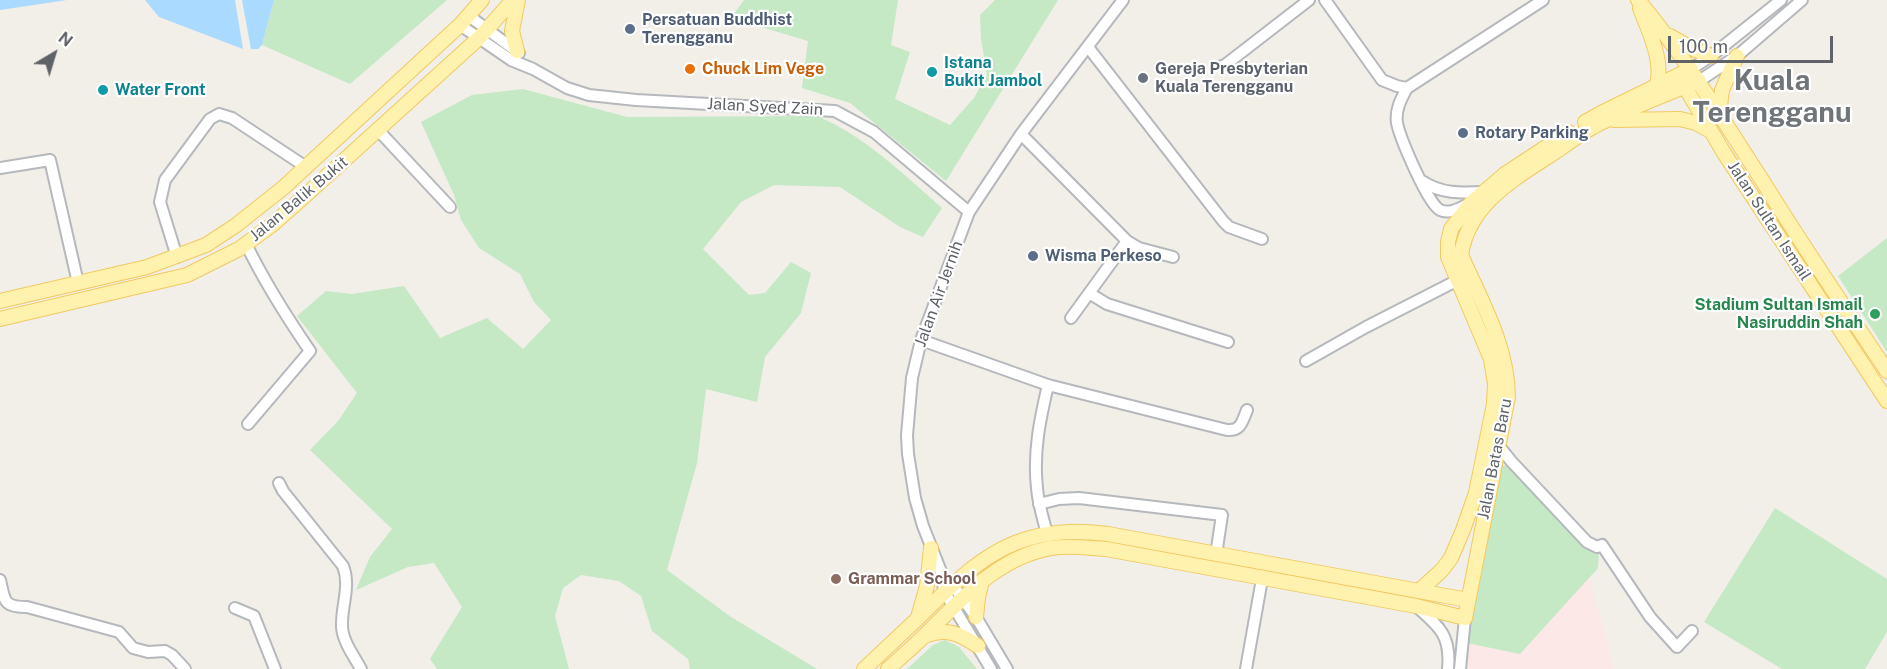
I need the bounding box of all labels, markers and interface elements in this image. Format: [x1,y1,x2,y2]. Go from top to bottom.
place label: Persatuan Buddhist Terengganu [642,10,792,48]
marker: Persatuan Buddhist Terengganu [623,22,637,36]
north arrow [24,24,84,84]
scale bar [1671,24,1836,62]
text: N [55,28,76,51]
text: 100 m [1679,36,1728,57]
place label: Istana Bukit Jambol [944,53,1042,91]
place label: Chuck Lim Vege [702,59,824,79]
place label: Gereja Presbyterian Kuala Terengganu [1155,59,1308,97]
marker: Chuck Lim Vege [683,62,697,76]
district label: Kuala Terengganu [1692,64,1852,130]
marker: Istana Bukit Jambol [925,65,939,79]
marker: Gereja Presbyterian Kuala Terengganu [1136,71,1150,85]
place label: Water Front [115,80,206,100]
marker: Water Front [96,83,110,97]
street label: Jalan Syed Zain [707,94,823,120]
place label: Rotary Parking [1475,123,1589,143]
marker: Rotary Parking [1456,126,1470,140]
street label: Jalan Balik Bukit [246,152,352,246]
street label: Jalan Sultan Ismail [1723,158,1815,284]
street label: Jalan Air Jernih [911,238,967,350]
place label: Wisma Perkeso [1045,246,1162,266]
marker: Wisma Perkeso [1026,249,1040,263]
place label: Stadium Sultan Ismail Nasiruddin Shah [1695,295,1863,333]
marker: Stadium Sultan Ismail Nasiruddin Shah [1868,307,1882,321]
street label: Jalan Batas Baru [1474,397,1516,521]
place label: Grammar School [848,569,976,589]
marker: Grammar School [829,572,843,586]

